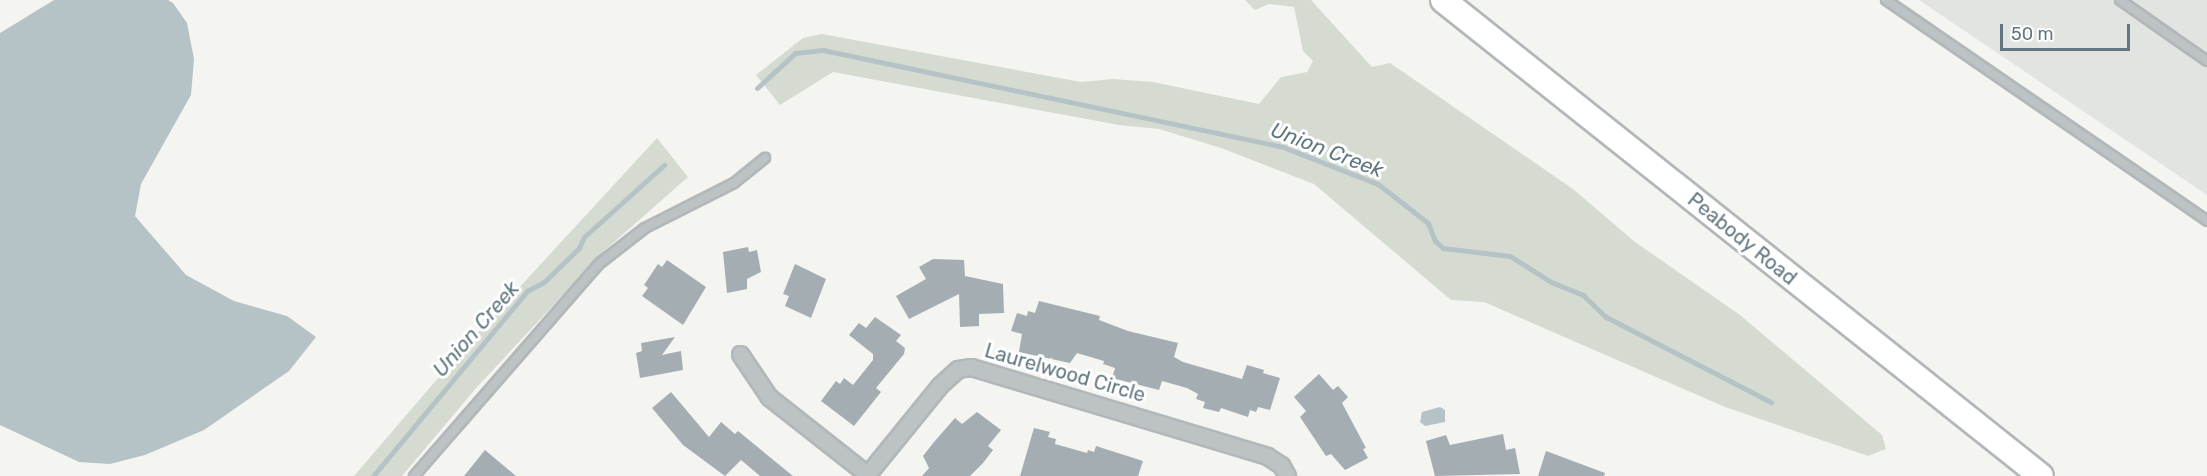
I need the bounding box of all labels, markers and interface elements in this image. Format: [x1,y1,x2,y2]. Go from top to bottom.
scale bar [2003,12,2134,50]
text: 50 m [2011,23,2054,45]
water label: Union Creek [1267,117,1387,183]
street label: Peabody Road [1683,188,1801,290]
water label: Union Creek [428,276,524,382]
street label: Laurelwood Circle [982,339,1148,407]

